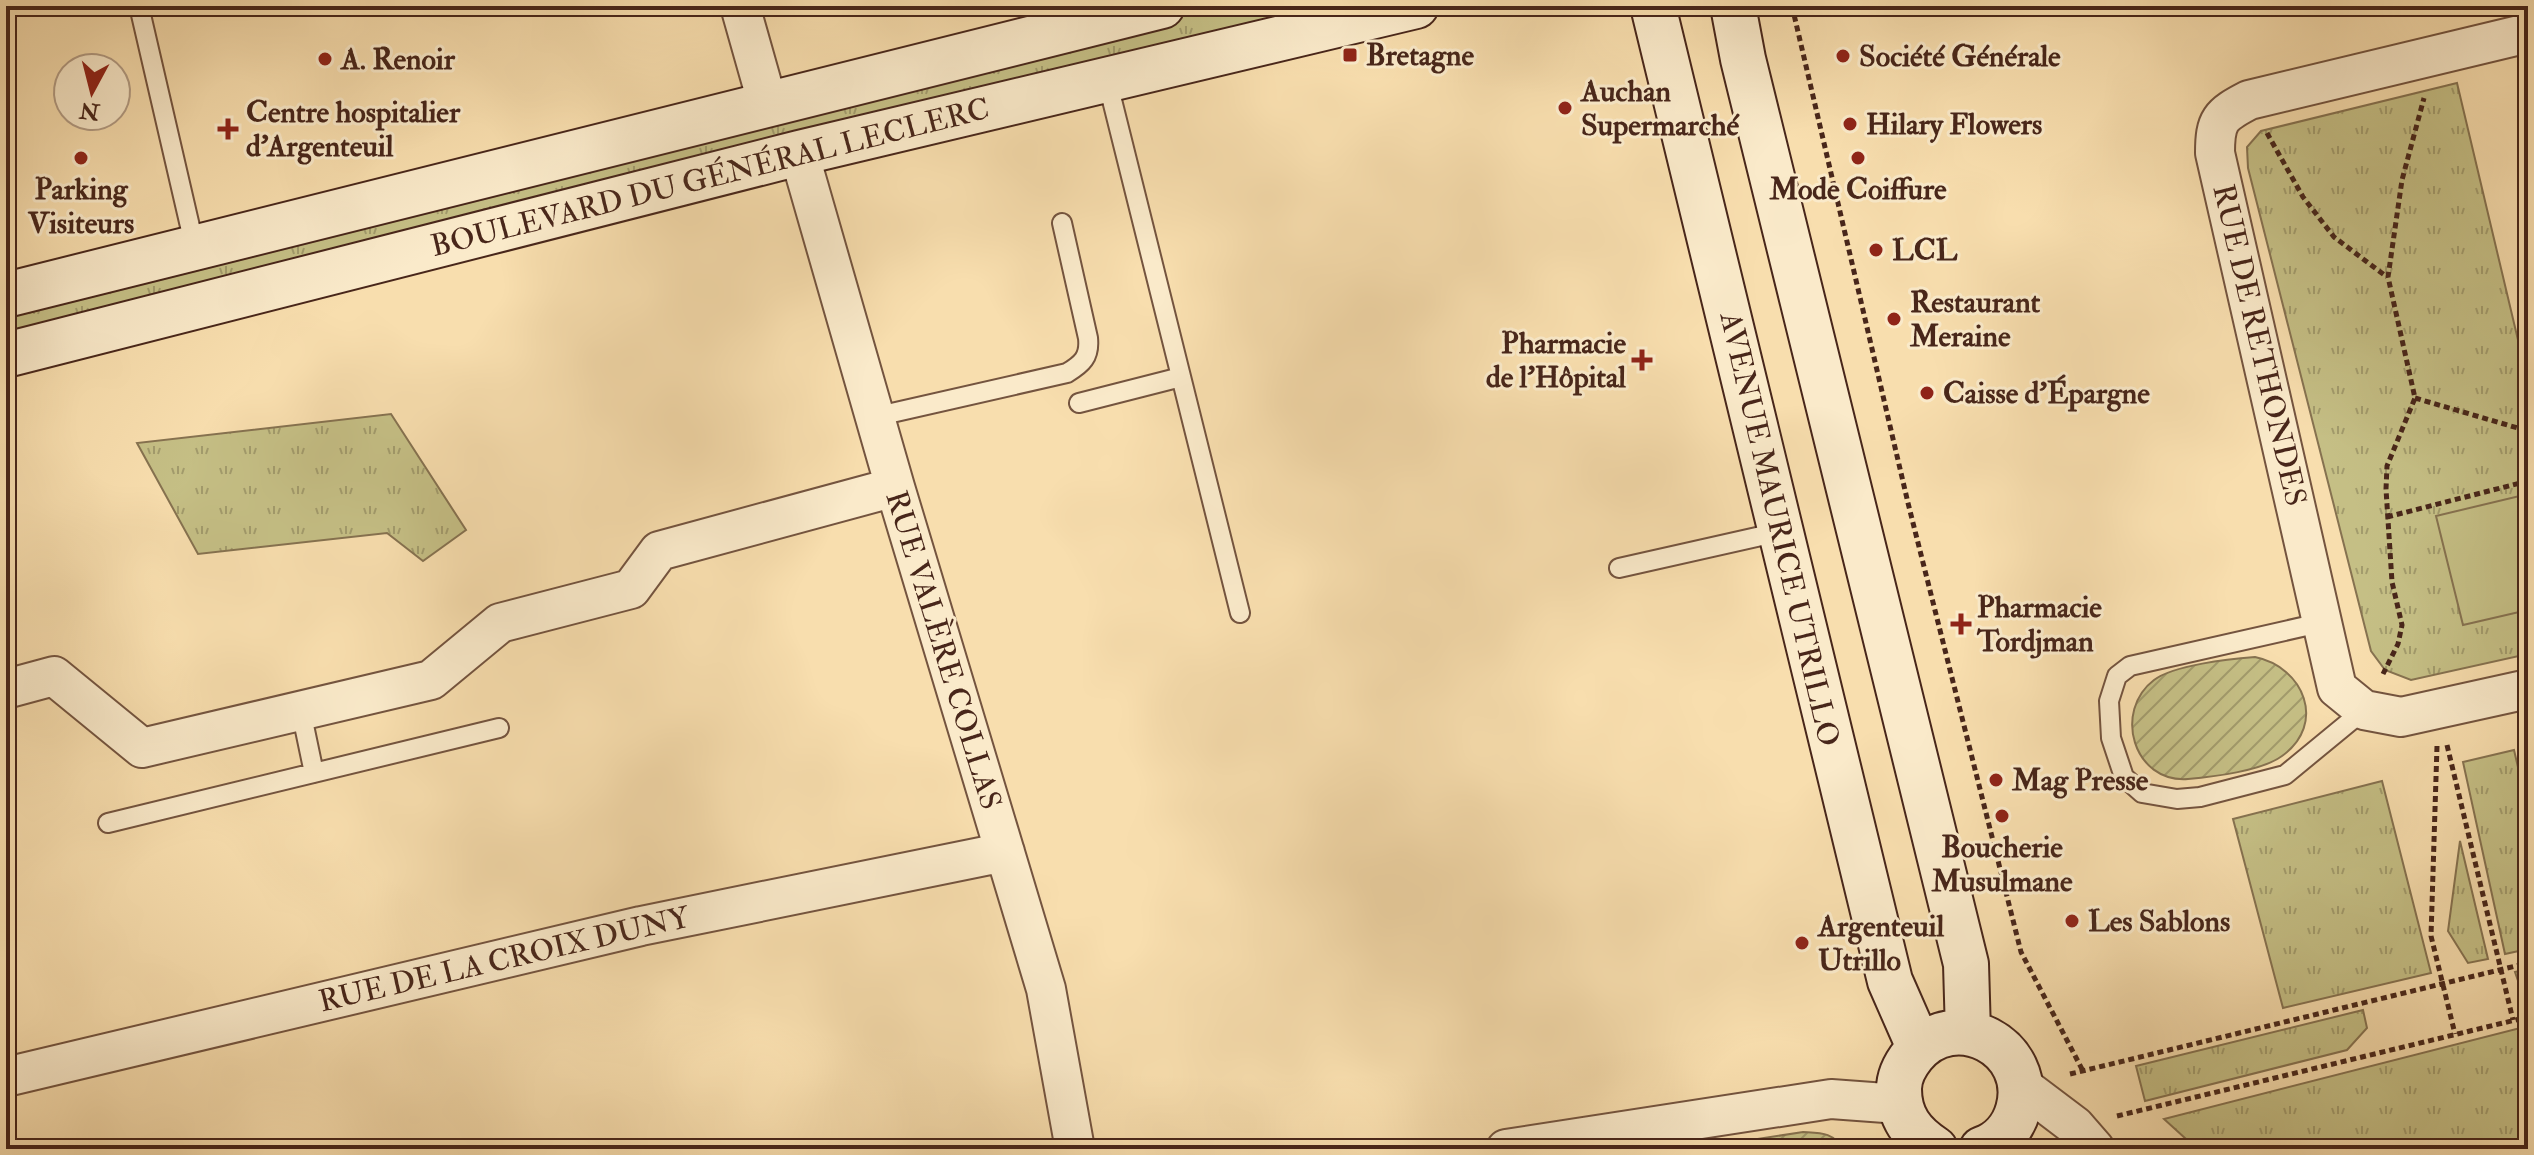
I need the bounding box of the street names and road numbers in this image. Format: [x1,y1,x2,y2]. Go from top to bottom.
street label: BOULEVARD DU GÉNÉRAL LECLERC [427,89,993,265]
street label: RUE DE RETHONDES [2205,181,2315,509]
street label: AVENUE MAURICE UTRILLO [1711,307,1848,750]
street label: RUE VALÈRE COLLAS [877,486,1010,814]
street label: RUE DE LA CROIX DUNY [315,898,695,1020]

